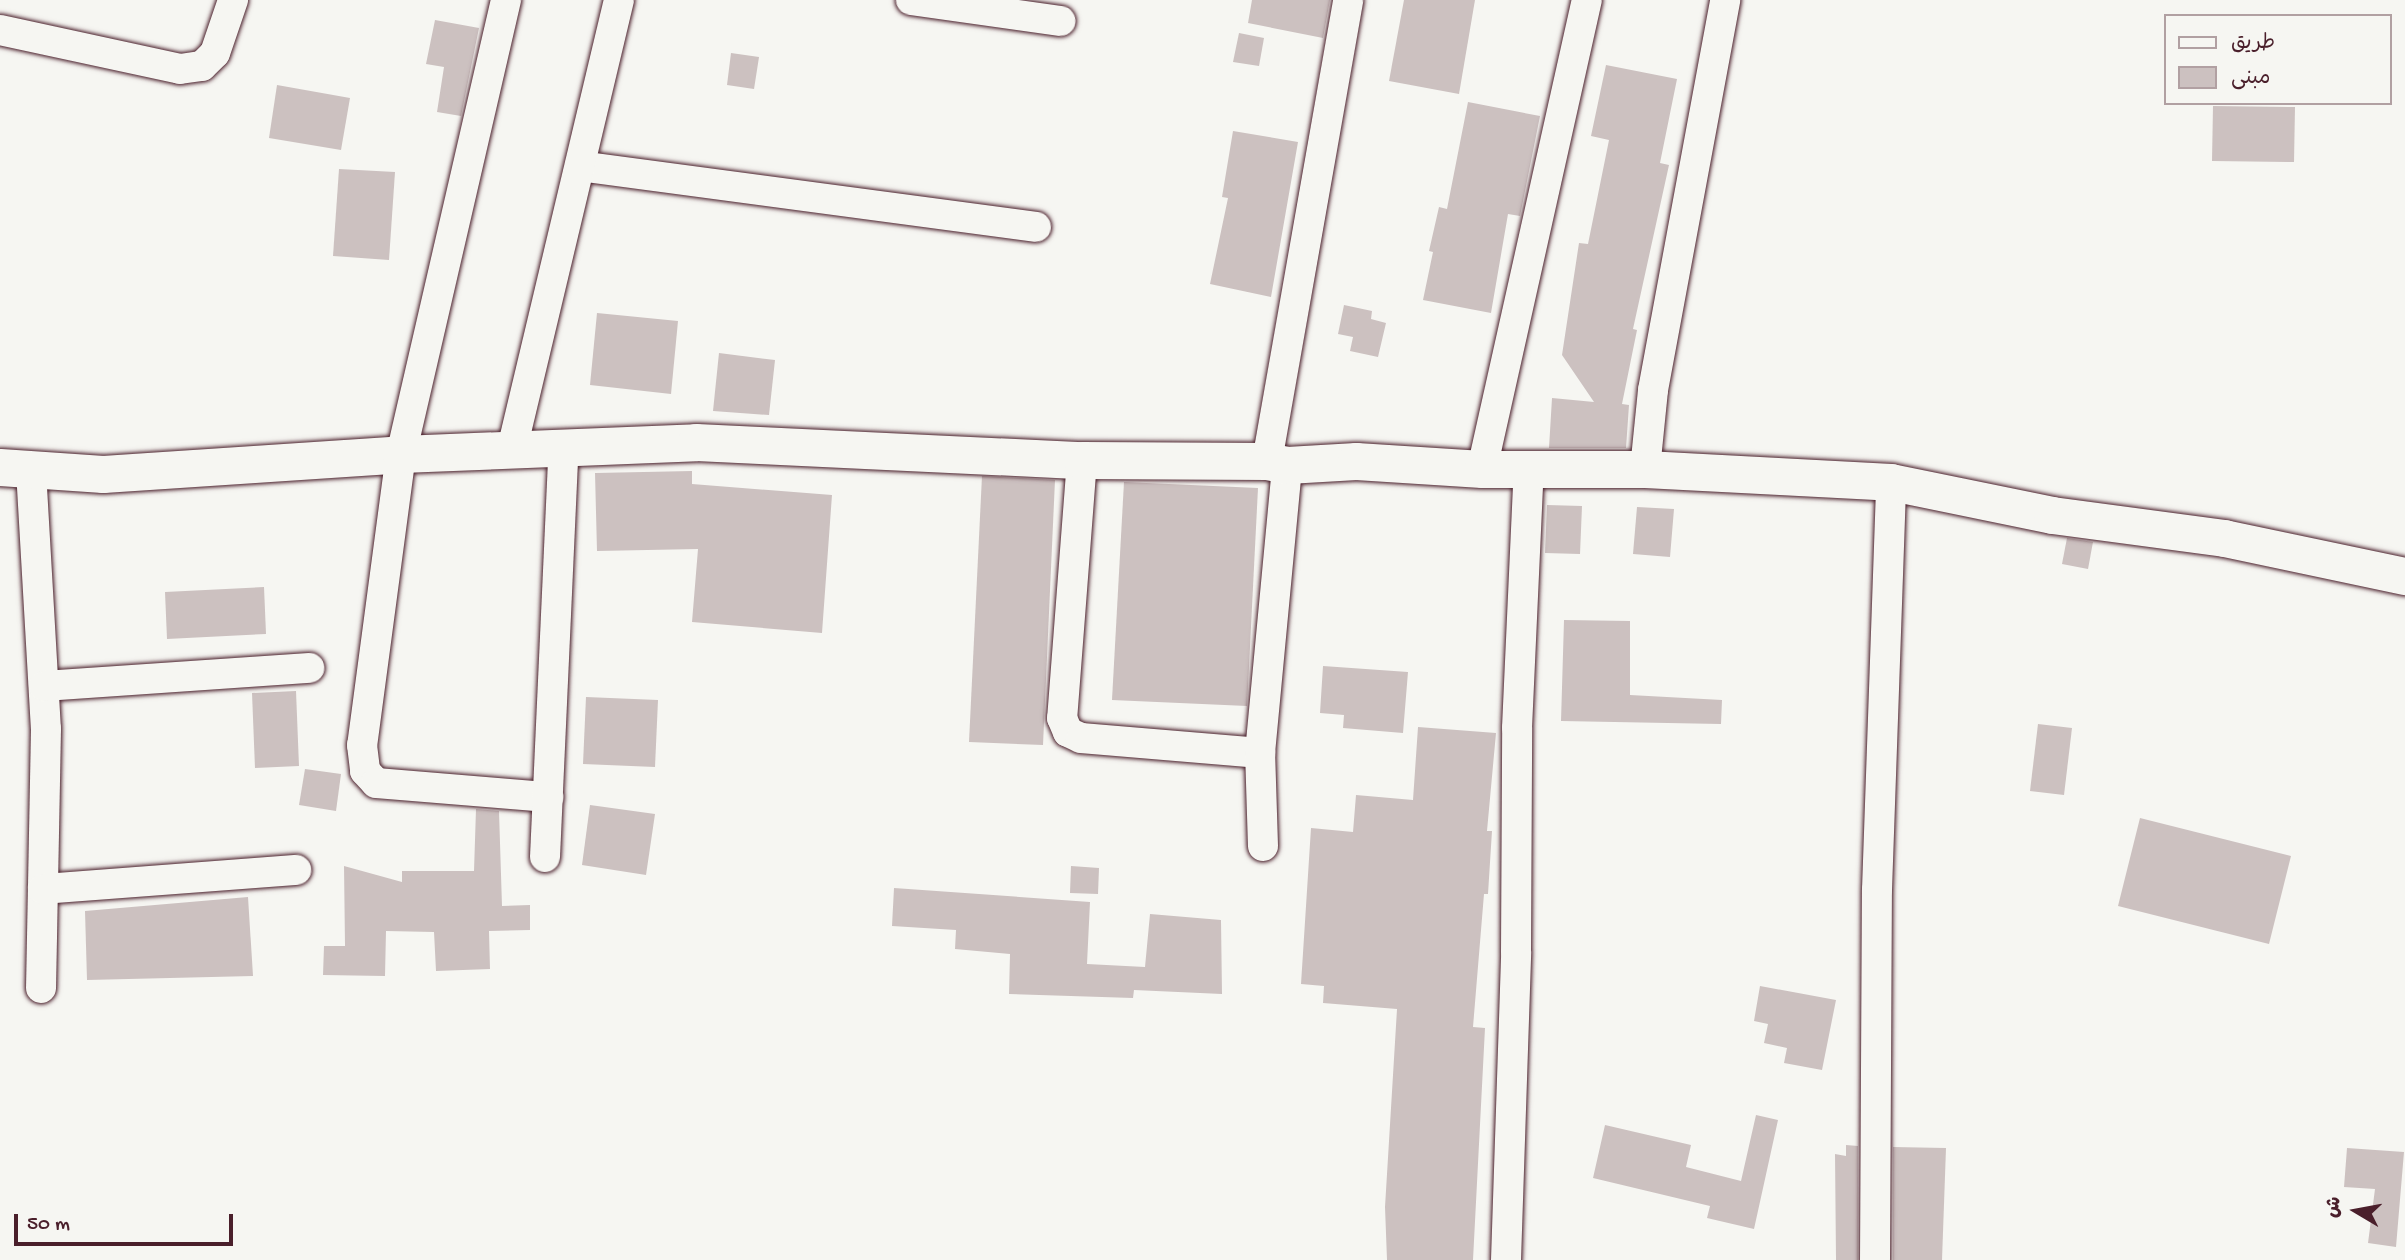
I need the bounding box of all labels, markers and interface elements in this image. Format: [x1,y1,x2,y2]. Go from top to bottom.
legend [2164,14,2391,105]
text: طريق [2231,32,2275,57]
text: مبنى [2231,67,2270,92]
north arrow [2321,1176,2391,1246]
text: ش [2322,1195,2348,1220]
scale bar [18,1200,236,1244]
text: 50 m [27,1213,70,1238]

